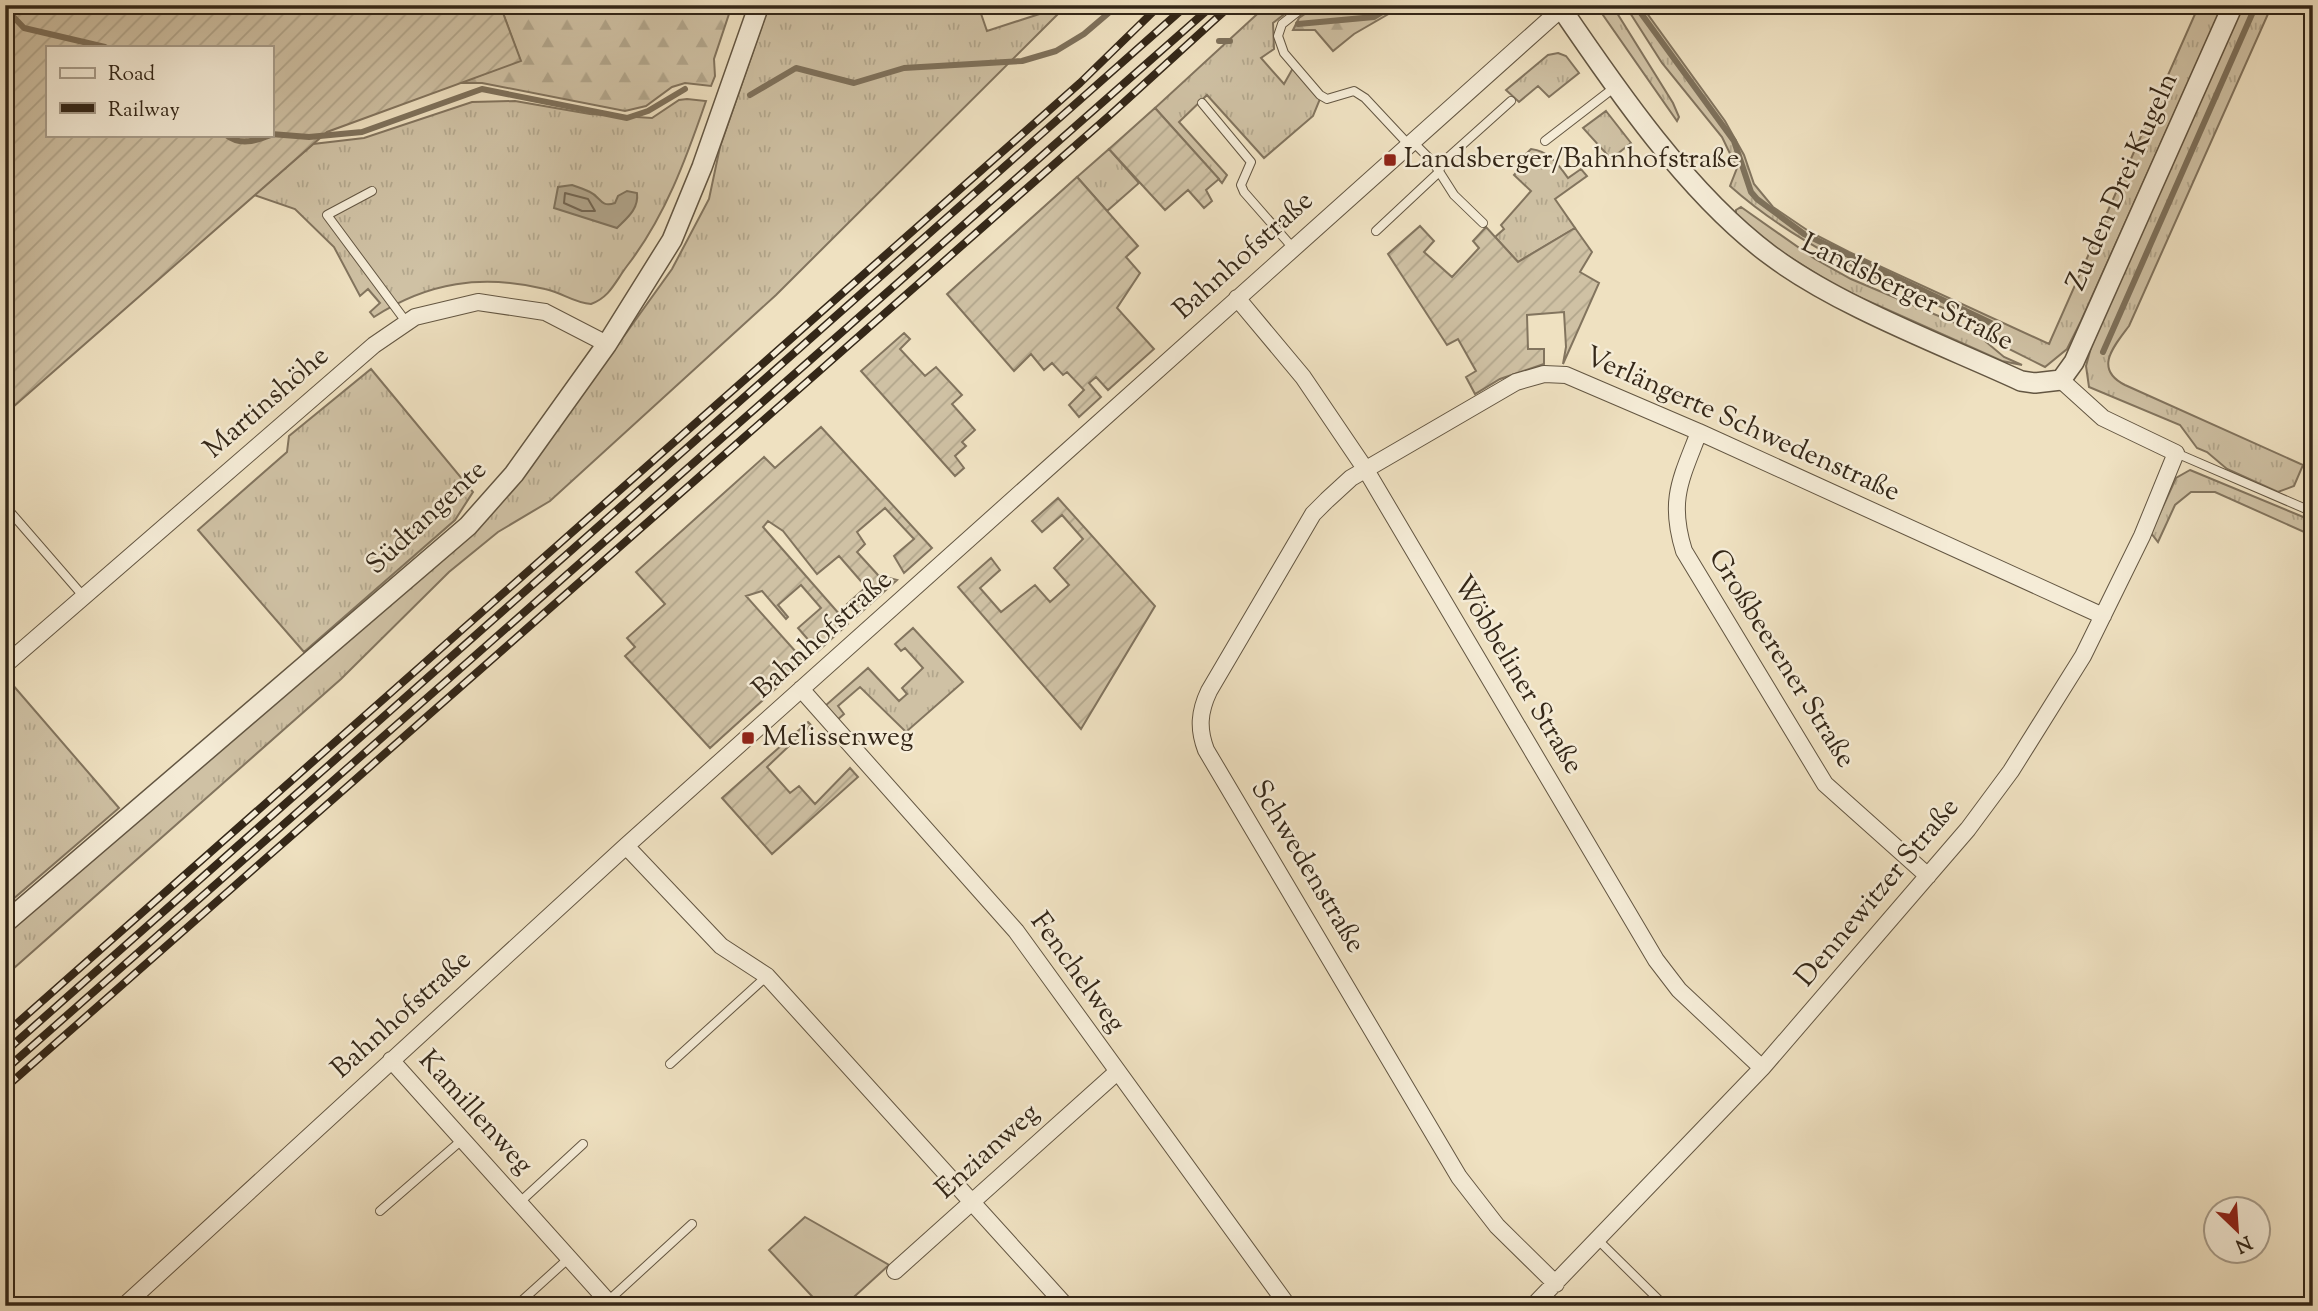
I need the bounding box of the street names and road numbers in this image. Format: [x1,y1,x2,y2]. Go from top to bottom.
street label: Zu den Drei Kugeln [2057,67,2189,297]
street label: Bahnhofstraße [1165,182,1323,330]
street label: Landsberger Straße [1794,224,2020,362]
street label: Martinshöhe [196,337,338,469]
street label: Verlängerte Schwedenstraße [1578,337,1906,513]
street label: Südtangente [358,451,496,585]
street label: Großbeerener Straße [1697,542,1865,776]
street label: Bahnhofstraße [744,561,902,709]
street label: Wöbbeliner Straße [1442,568,1592,782]
street label: Schwedenstraße [1240,773,1374,961]
street label: Dennewitzer Straße [1787,790,1969,996]
street label: Fenchelweg [1020,904,1134,1042]
street label: Bahnhofstraße [323,941,481,1089]
street label: Kamillenweg [408,1042,542,1184]
street label: Enzianweg [927,1094,1049,1210]

